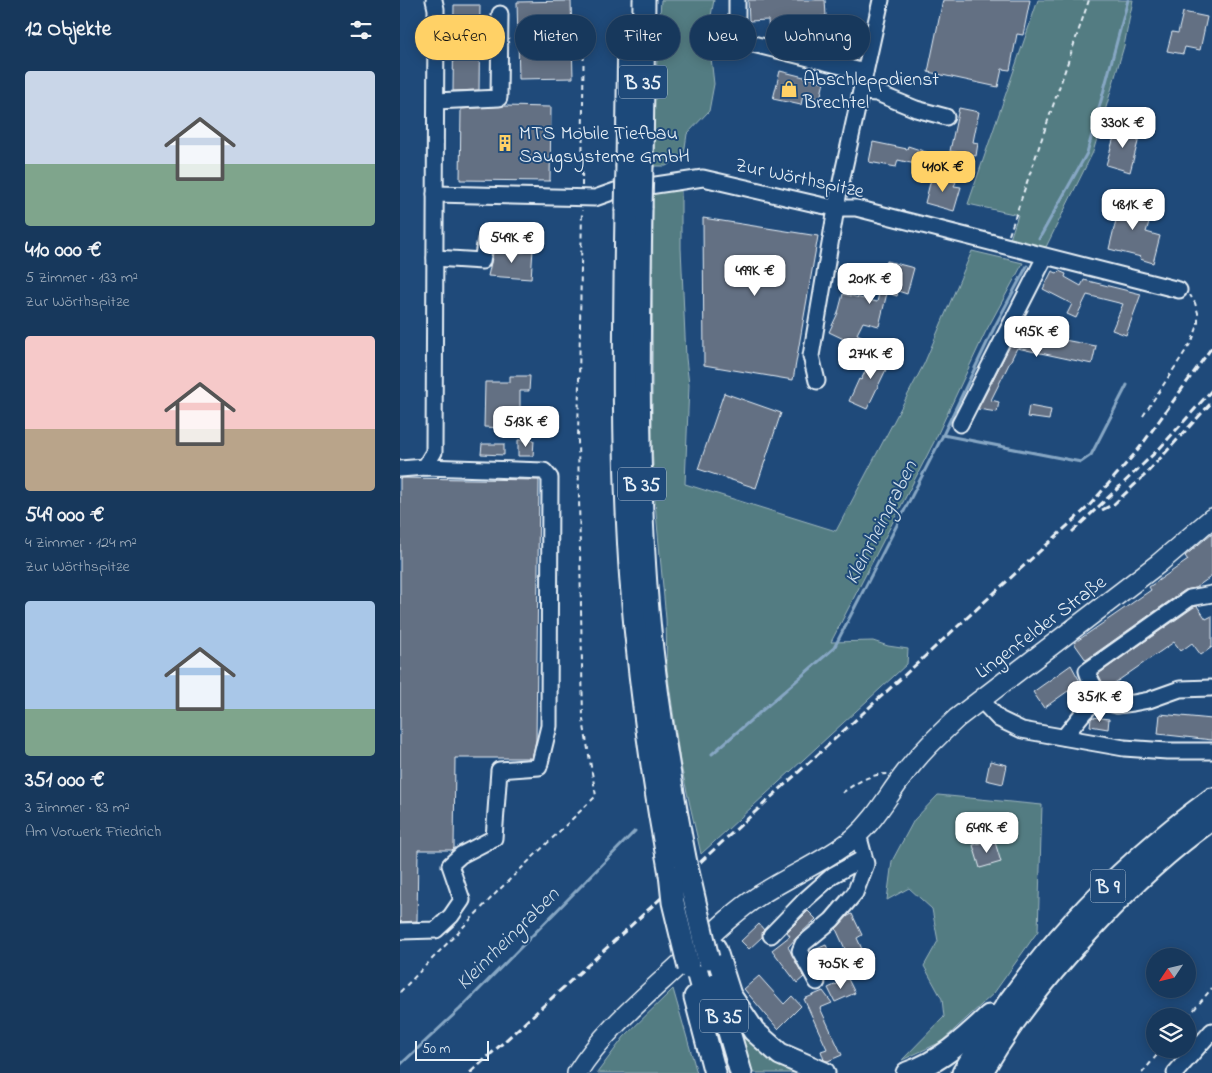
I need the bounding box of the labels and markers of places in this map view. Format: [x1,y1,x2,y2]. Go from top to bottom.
place label: Abschleppdienst Brechtel [802,66,939,118]
shop icon: Abschleppdienst Brechtel [779,79,799,99]
pin: 330K € [1082,106,1164,149]
place label: MTS Mobile Tiefbau Saugsysteme GmbH [519,120,690,173]
building icon: MTS Mobile Tiefbau Saugsysteme GmbH [495,133,515,153]
pin: 410K € [902,150,984,193]
pin: 481K € [1092,188,1174,231]
pin: 549K € [471,222,553,264]
pin: 499K € [714,254,796,297]
pin: 201K € [829,262,911,305]
pin: 495K € [996,316,1078,358]
pin: 274K € [830,338,912,380]
pin: 513K € [485,406,567,448]
pin: 351K € [1059,680,1141,723]
pin: 649K € [946,812,1028,854]
pin: 705K € [800,948,882,990]

